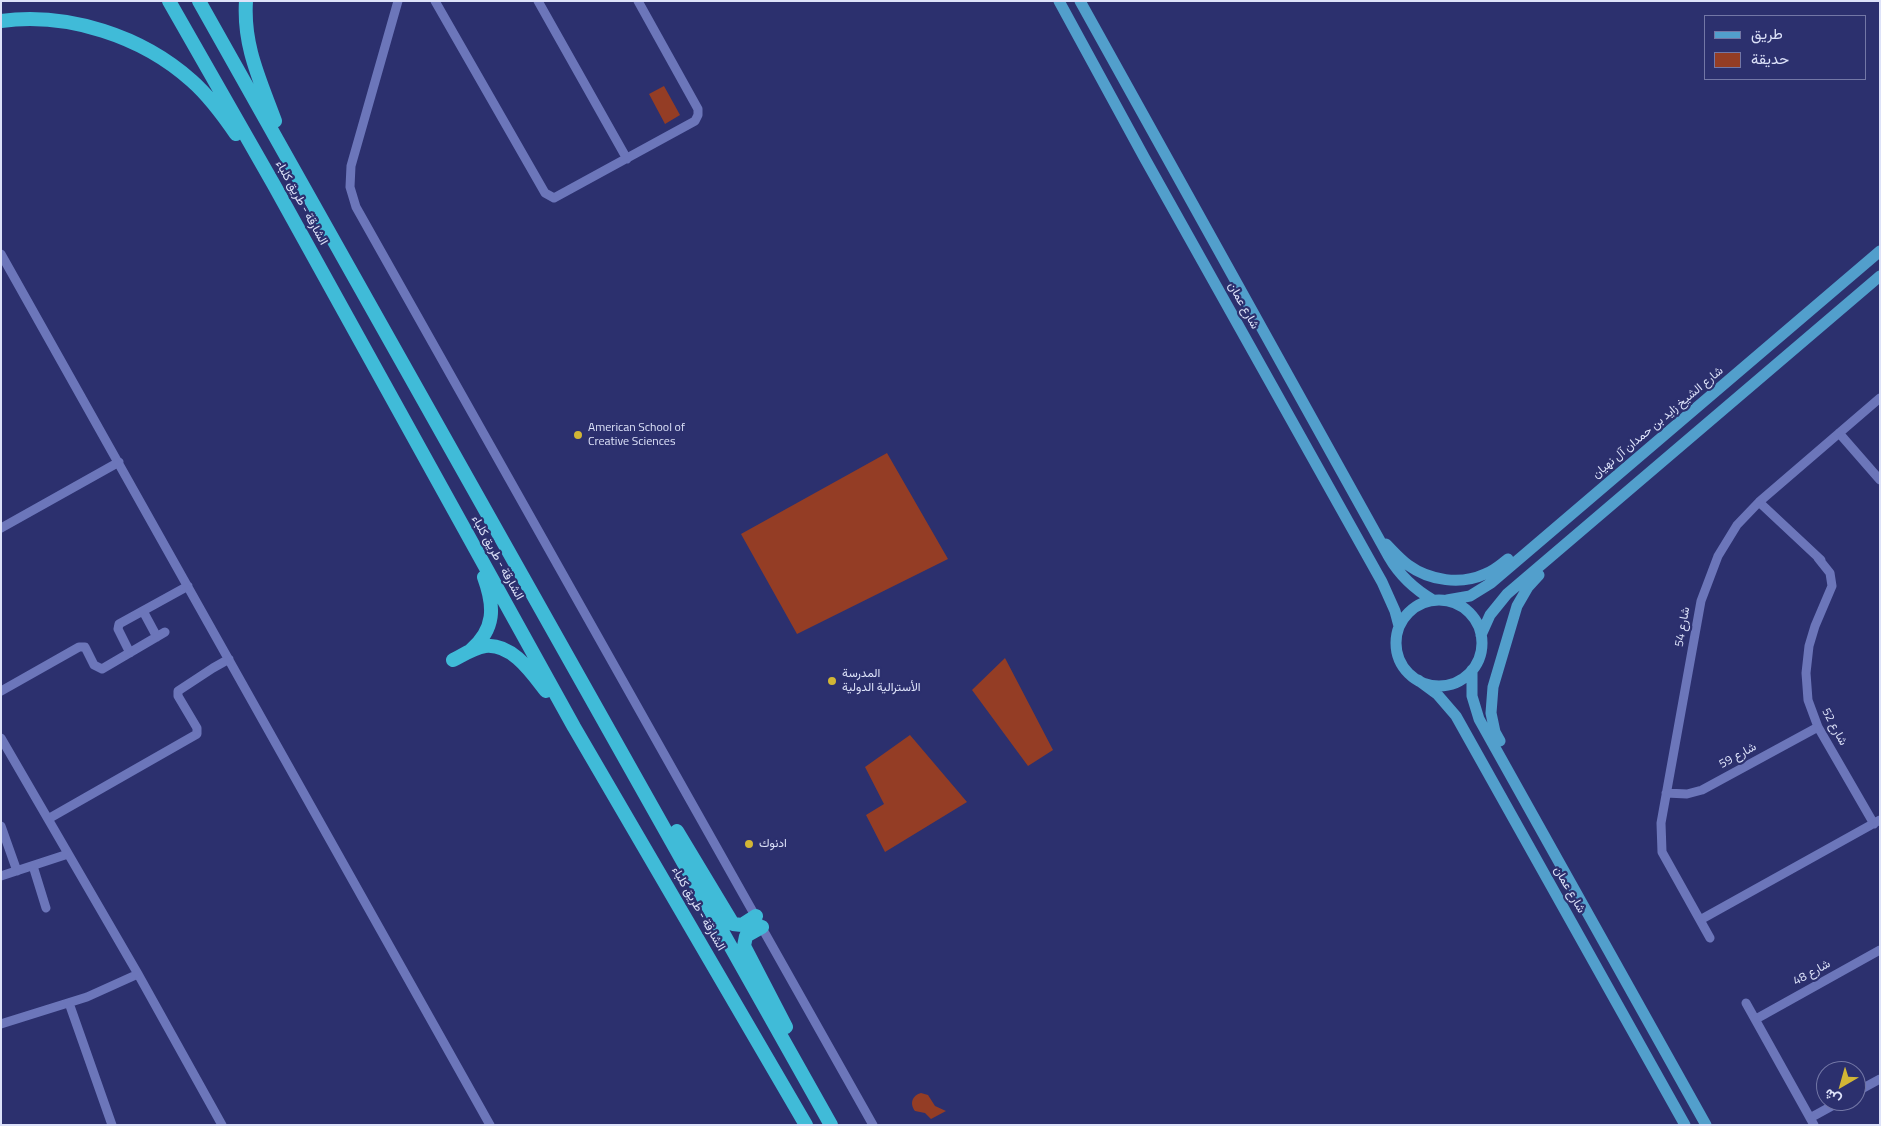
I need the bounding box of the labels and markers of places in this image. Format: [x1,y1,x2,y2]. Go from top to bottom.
place label: American School of Creative Sciences [588,421,685,449]
marker: American School of Creative Sciences [572,429,584,441]
place label: المدرسة الأسترالية الدولية [842,667,921,695]
marker: المدرسة الأسترالية الدولية [826,675,838,687]
place label: ادنوك [759,837,787,851]
marker: ادنوك [743,838,755,850]

